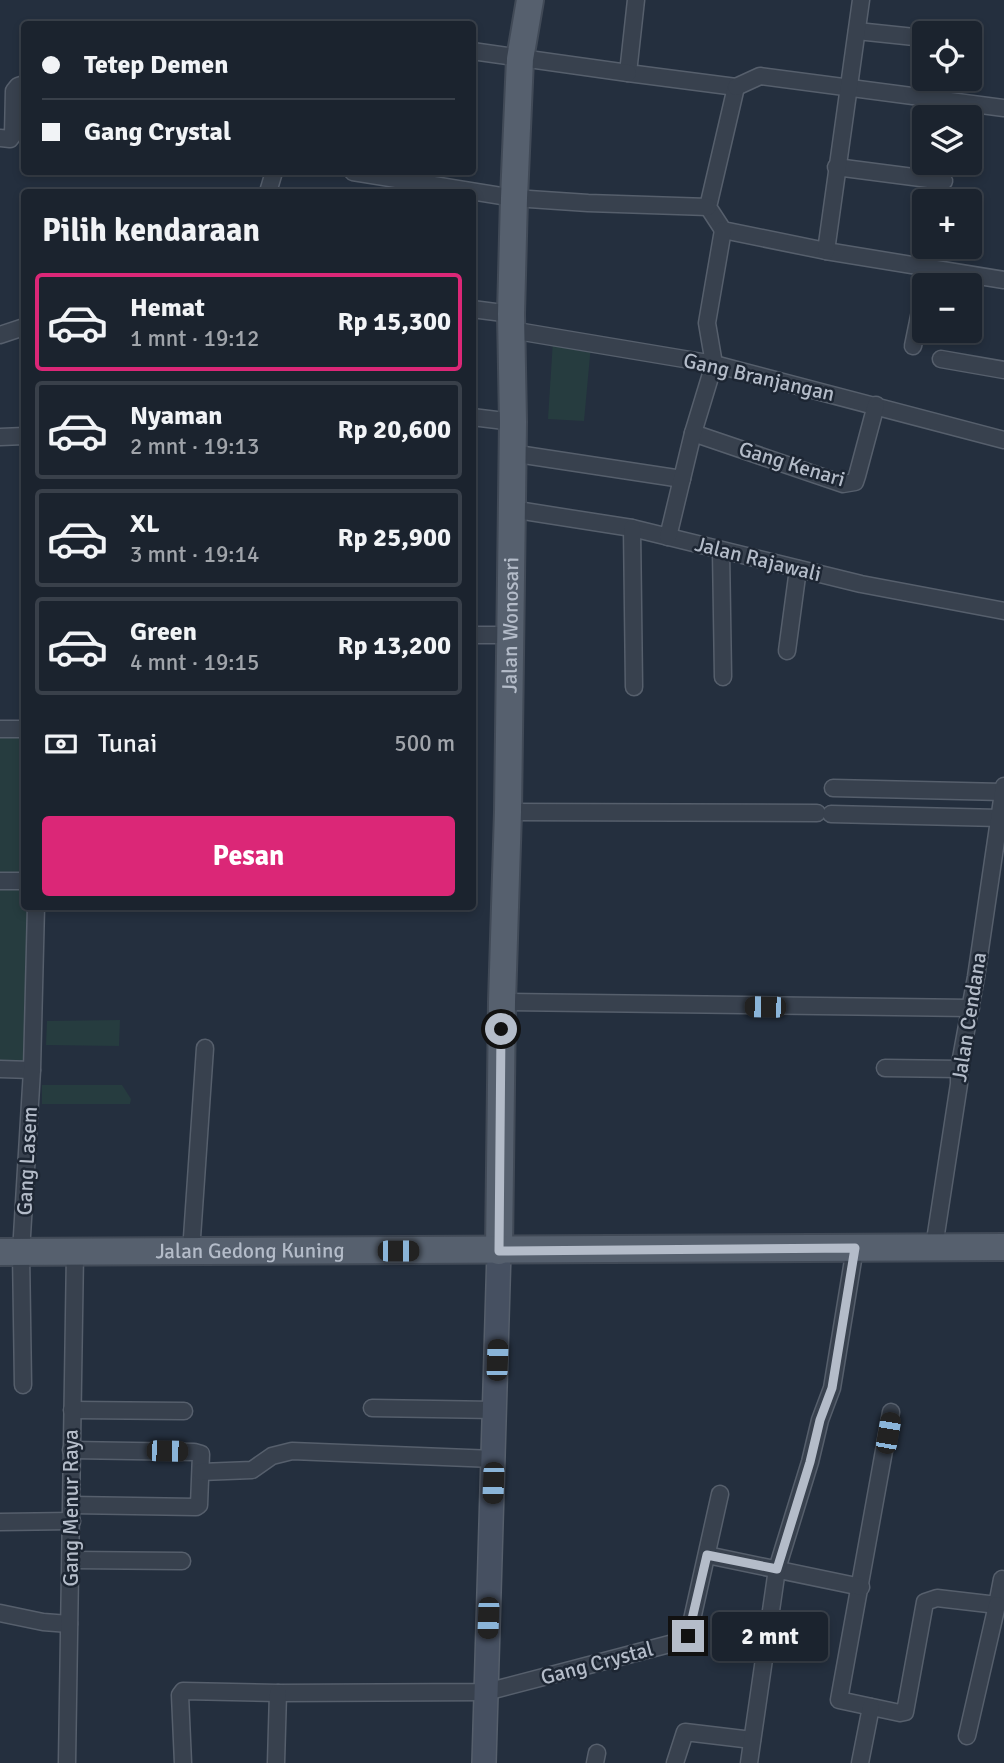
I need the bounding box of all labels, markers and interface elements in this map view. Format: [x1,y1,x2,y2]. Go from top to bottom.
map controls [912,21,982,343]
button: locate [912,21,982,91]
text: Tetep Demen [84,49,228,81]
button: layers [912,105,982,175]
text: Gang Crystal [84,116,231,148]
button: + [912,189,982,259]
text: Pilih kendaraan [42,211,260,250]
button: − [912,273,982,343]
icon: car [46,291,109,354]
text: Hemat [130,292,205,324]
text: Rp 15,300 [337,306,451,338]
text: 1 mnt · 19:12 [130,324,259,353]
street label: Gang Branjangan [681,347,837,407]
icon: car [46,399,109,462]
text: Nyaman [130,400,223,432]
text: Rp 20,600 [337,414,451,446]
text: 2 mnt · 19:13 [130,432,259,461]
street label: Gang Kenari [736,436,848,492]
icon: car [46,507,109,570]
text: XL [130,508,160,540]
text: Rp 25,900 [337,522,451,554]
street label: Jalan Rajawali [692,531,824,587]
text: 3 mnt · 19:14 [130,540,259,569]
street label: Jalan Wonosari [497,557,524,694]
icon: car [46,615,109,678]
text: Green [130,616,197,648]
text: Rp 13,200 [337,630,451,662]
text: 4 mnt · 19:15 [130,648,259,677]
icon: cash [42,725,80,763]
text: Tunai [98,728,157,760]
text: 500 m [394,729,455,758]
button: Pesan [42,816,455,896]
street label: Jalan Cendana [946,950,992,1084]
car [744,996,787,1018]
route start [485,1013,517,1045]
street label: Gang Lasem [11,1106,43,1216]
street label: Jalan Gedong Kuning [155,1237,345,1264]
car [378,1241,420,1262]
car [486,1339,509,1381]
car [875,1410,902,1456]
street label: Gang Menur Raya [58,1429,84,1587]
car [146,1440,189,1462]
car [482,1462,505,1504]
car [477,1597,500,1639]
callout: 2 mnt [712,1612,828,1660]
route end [672,1620,704,1652]
text: 2 mnt [741,1622,799,1651]
street label: Gang Crystal [538,1636,656,1690]

